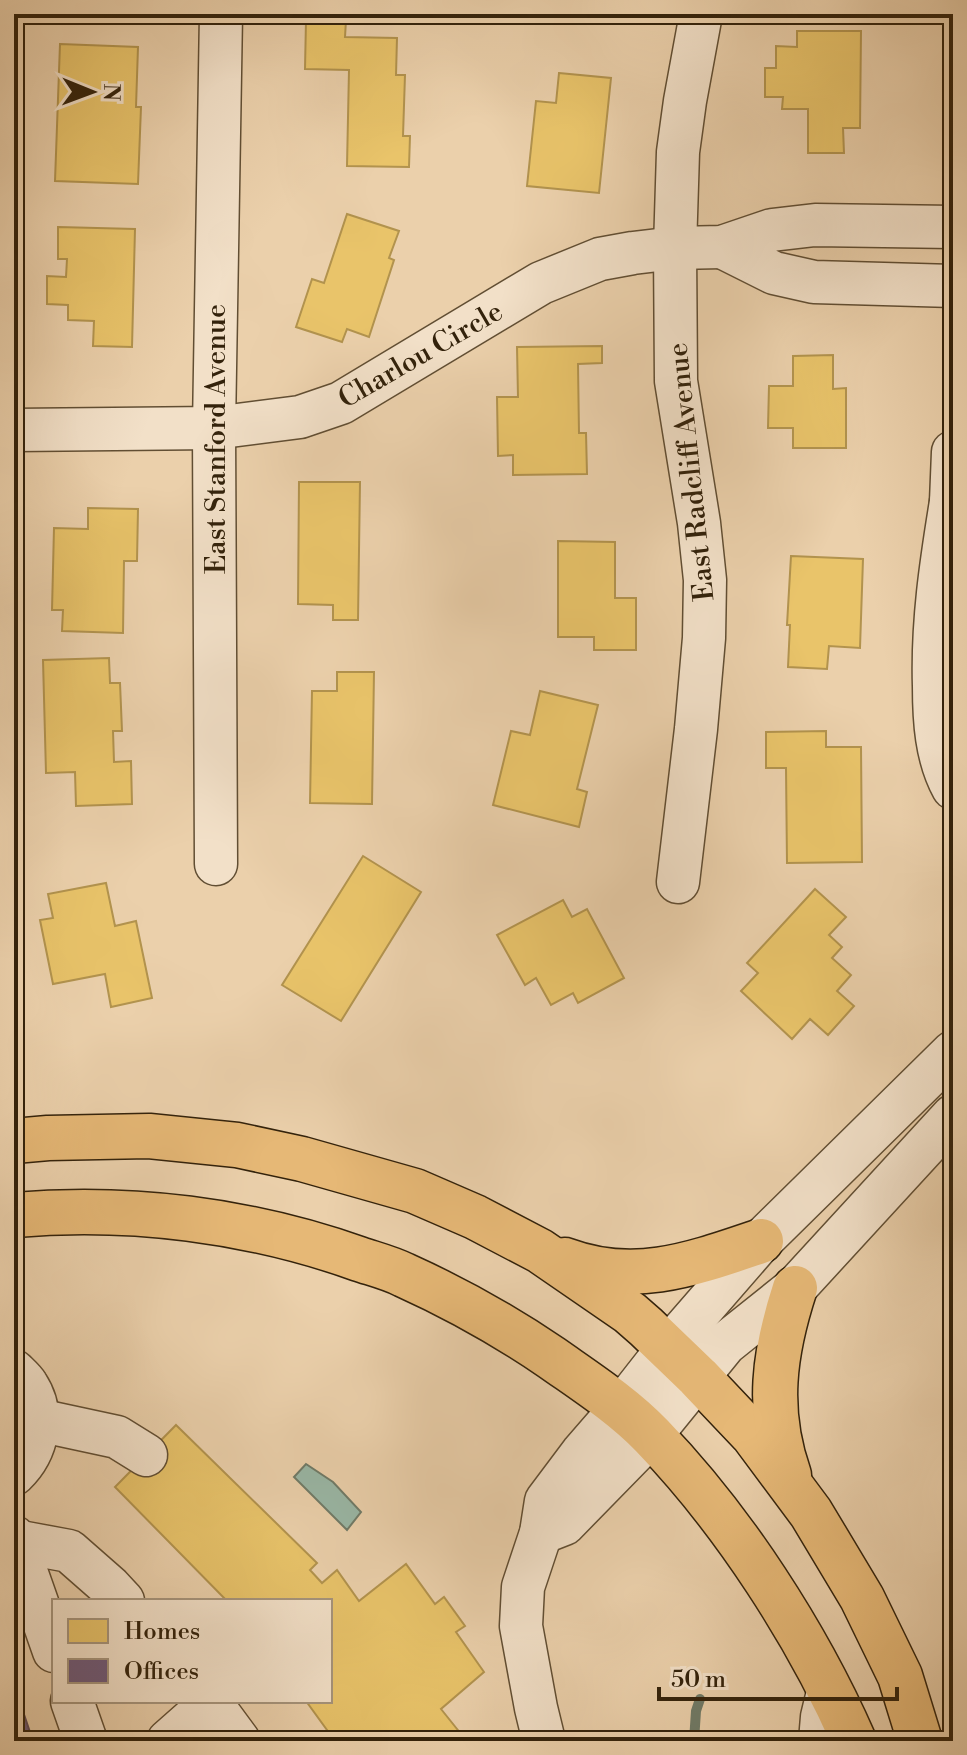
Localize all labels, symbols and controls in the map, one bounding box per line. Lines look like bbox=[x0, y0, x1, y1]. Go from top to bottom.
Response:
north arrow bbox=[52, 52, 132, 132]
text: N bbox=[97, 83, 124, 102]
street label: Charlou Circle bbox=[332, 294, 509, 416]
street label: East Stanford Avenue bbox=[199, 304, 234, 574]
street label: East Radcliff Avenue bbox=[661, 341, 722, 603]
legend bbox=[52, 1599, 332, 1703]
text: Homes bbox=[124, 1617, 200, 1647]
scale bar bbox=[659, 1651, 897, 1701]
text: Offices bbox=[124, 1657, 199, 1687]
text: 50 m bbox=[671, 1665, 726, 1695]

